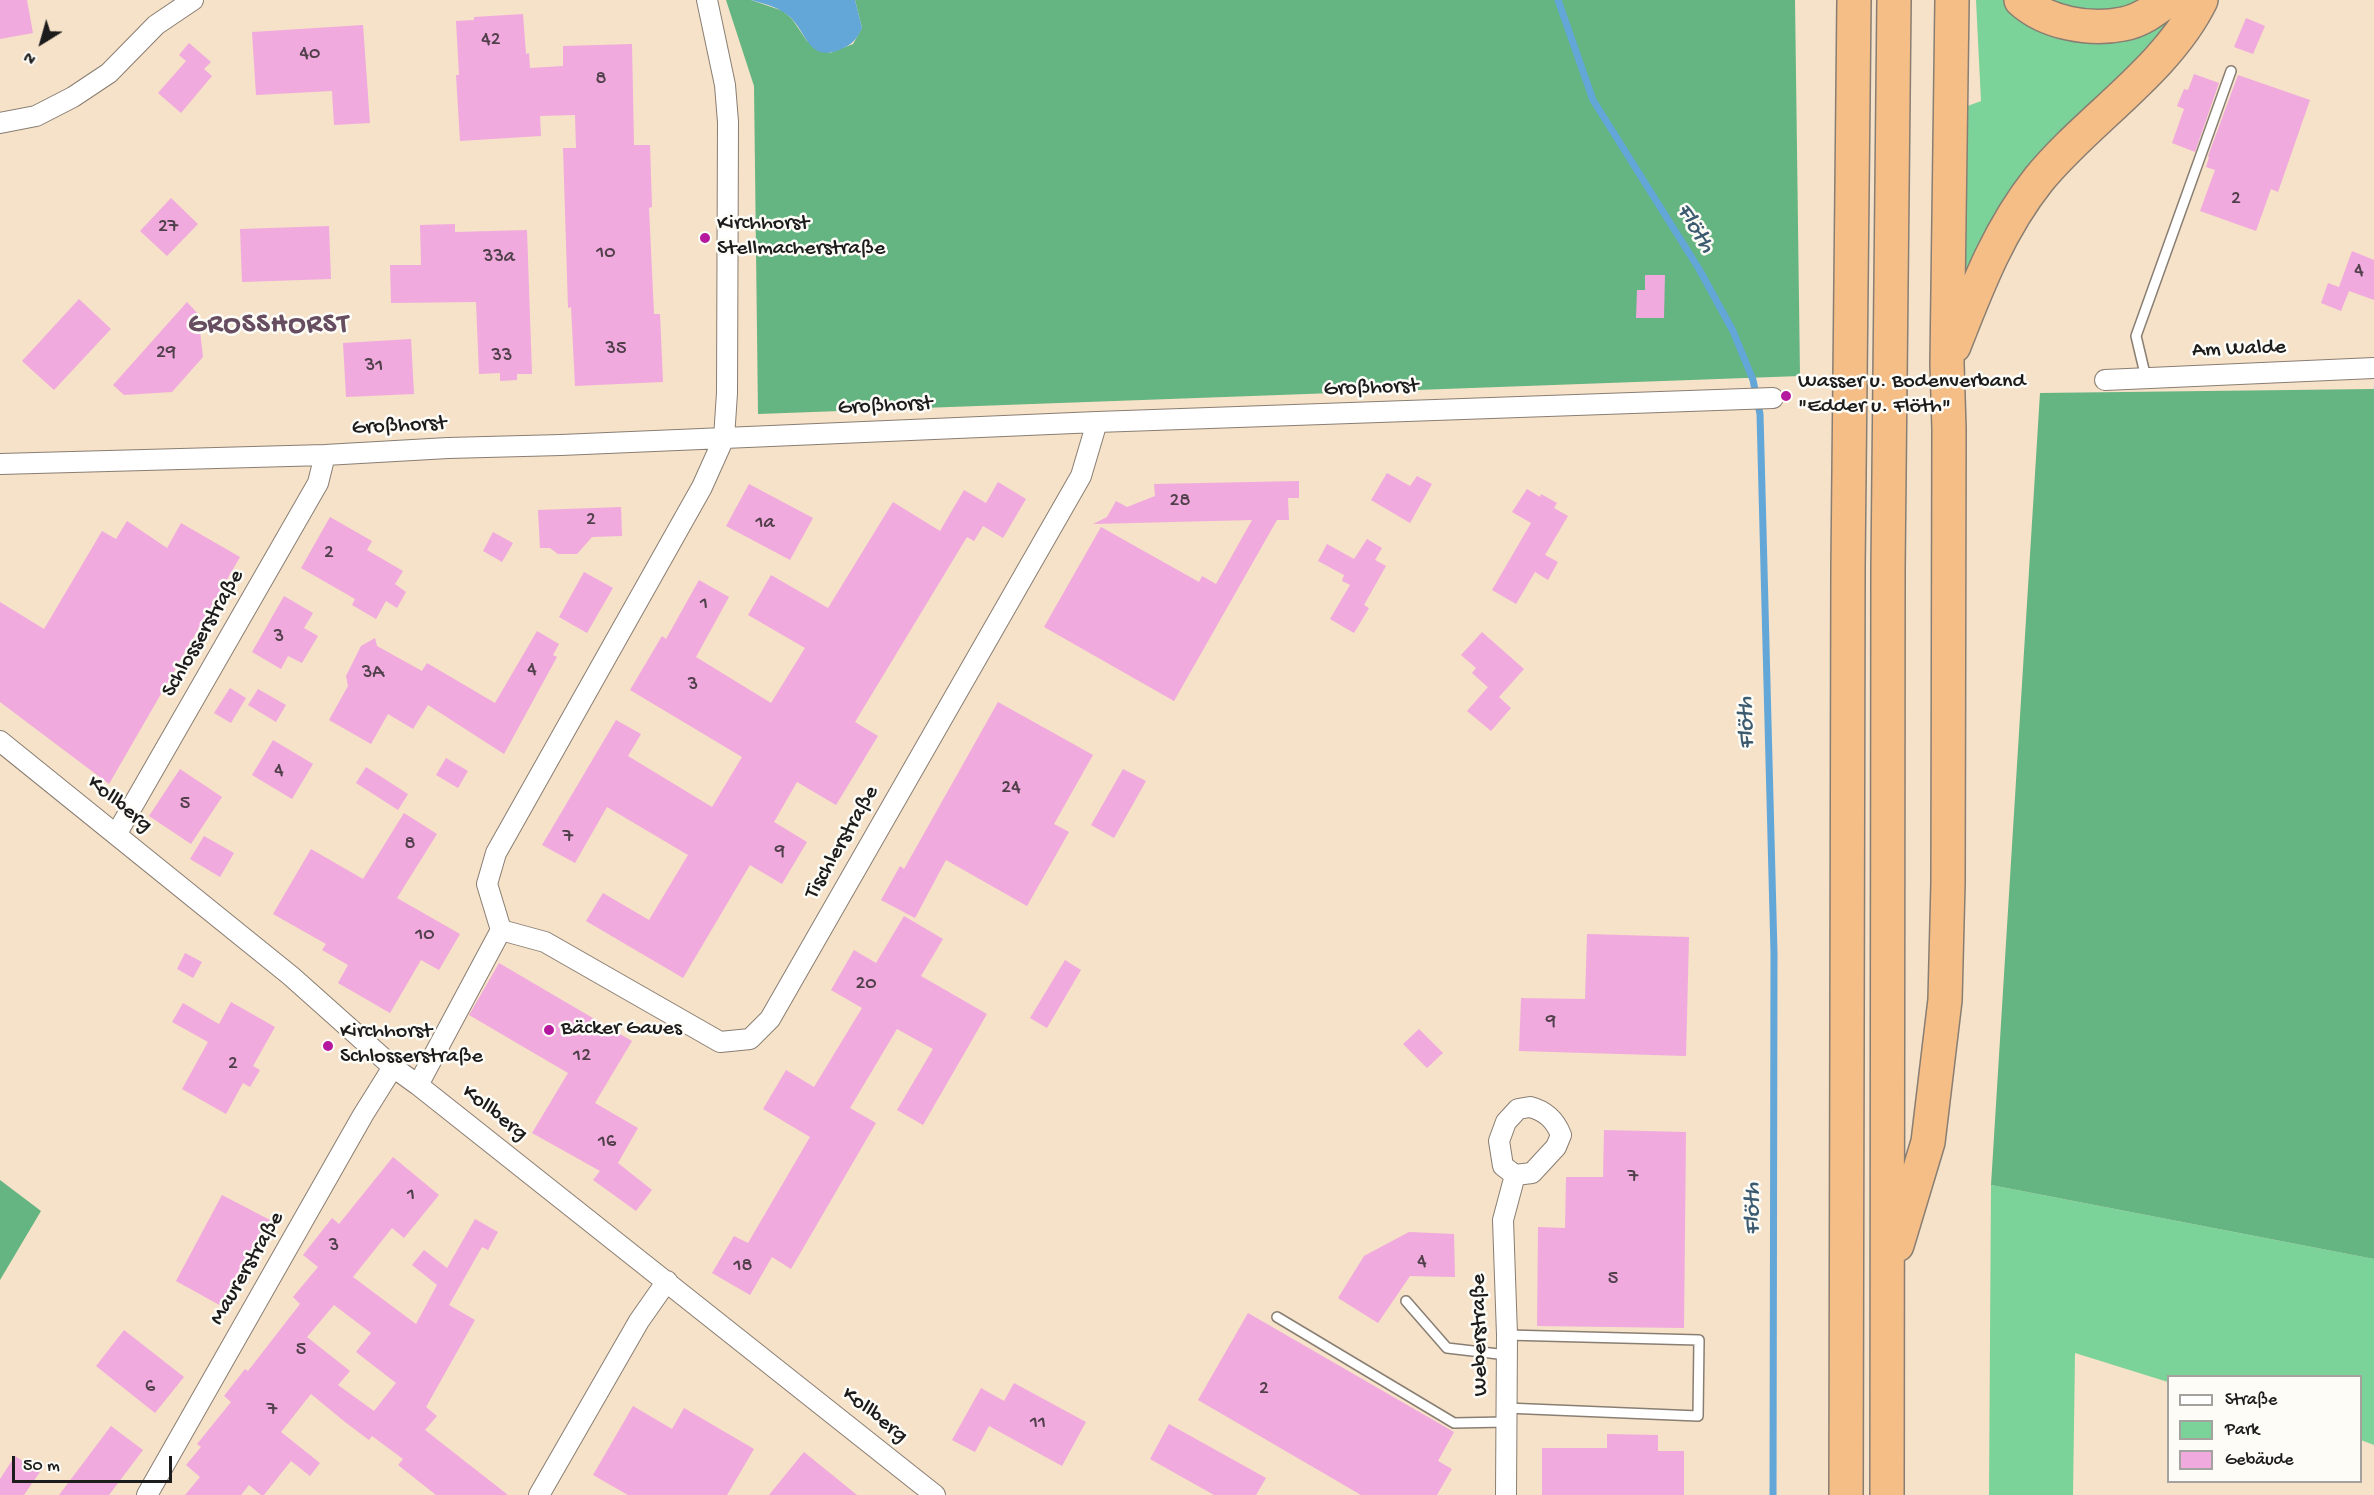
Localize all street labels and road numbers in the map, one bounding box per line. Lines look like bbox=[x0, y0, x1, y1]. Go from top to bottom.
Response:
street label: Am Walde bbox=[2192, 335, 2286, 365]
street label: Großhorst bbox=[1323, 374, 1419, 404]
street label: Großhorst bbox=[837, 391, 933, 423]
street label: Großhorst bbox=[351, 411, 447, 443]
street label: Schlosserstraße bbox=[157, 566, 251, 702]
street label: Kollberg bbox=[81, 771, 157, 839]
street label: Tischlerstraße bbox=[800, 782, 886, 904]
street label: Kollberg bbox=[456, 1080, 532, 1148]
street label: Maurerstraße bbox=[205, 1208, 291, 1330]
street label: Weberstraße bbox=[1467, 1273, 1495, 1397]
street label: Kollberg bbox=[836, 1382, 912, 1450]

